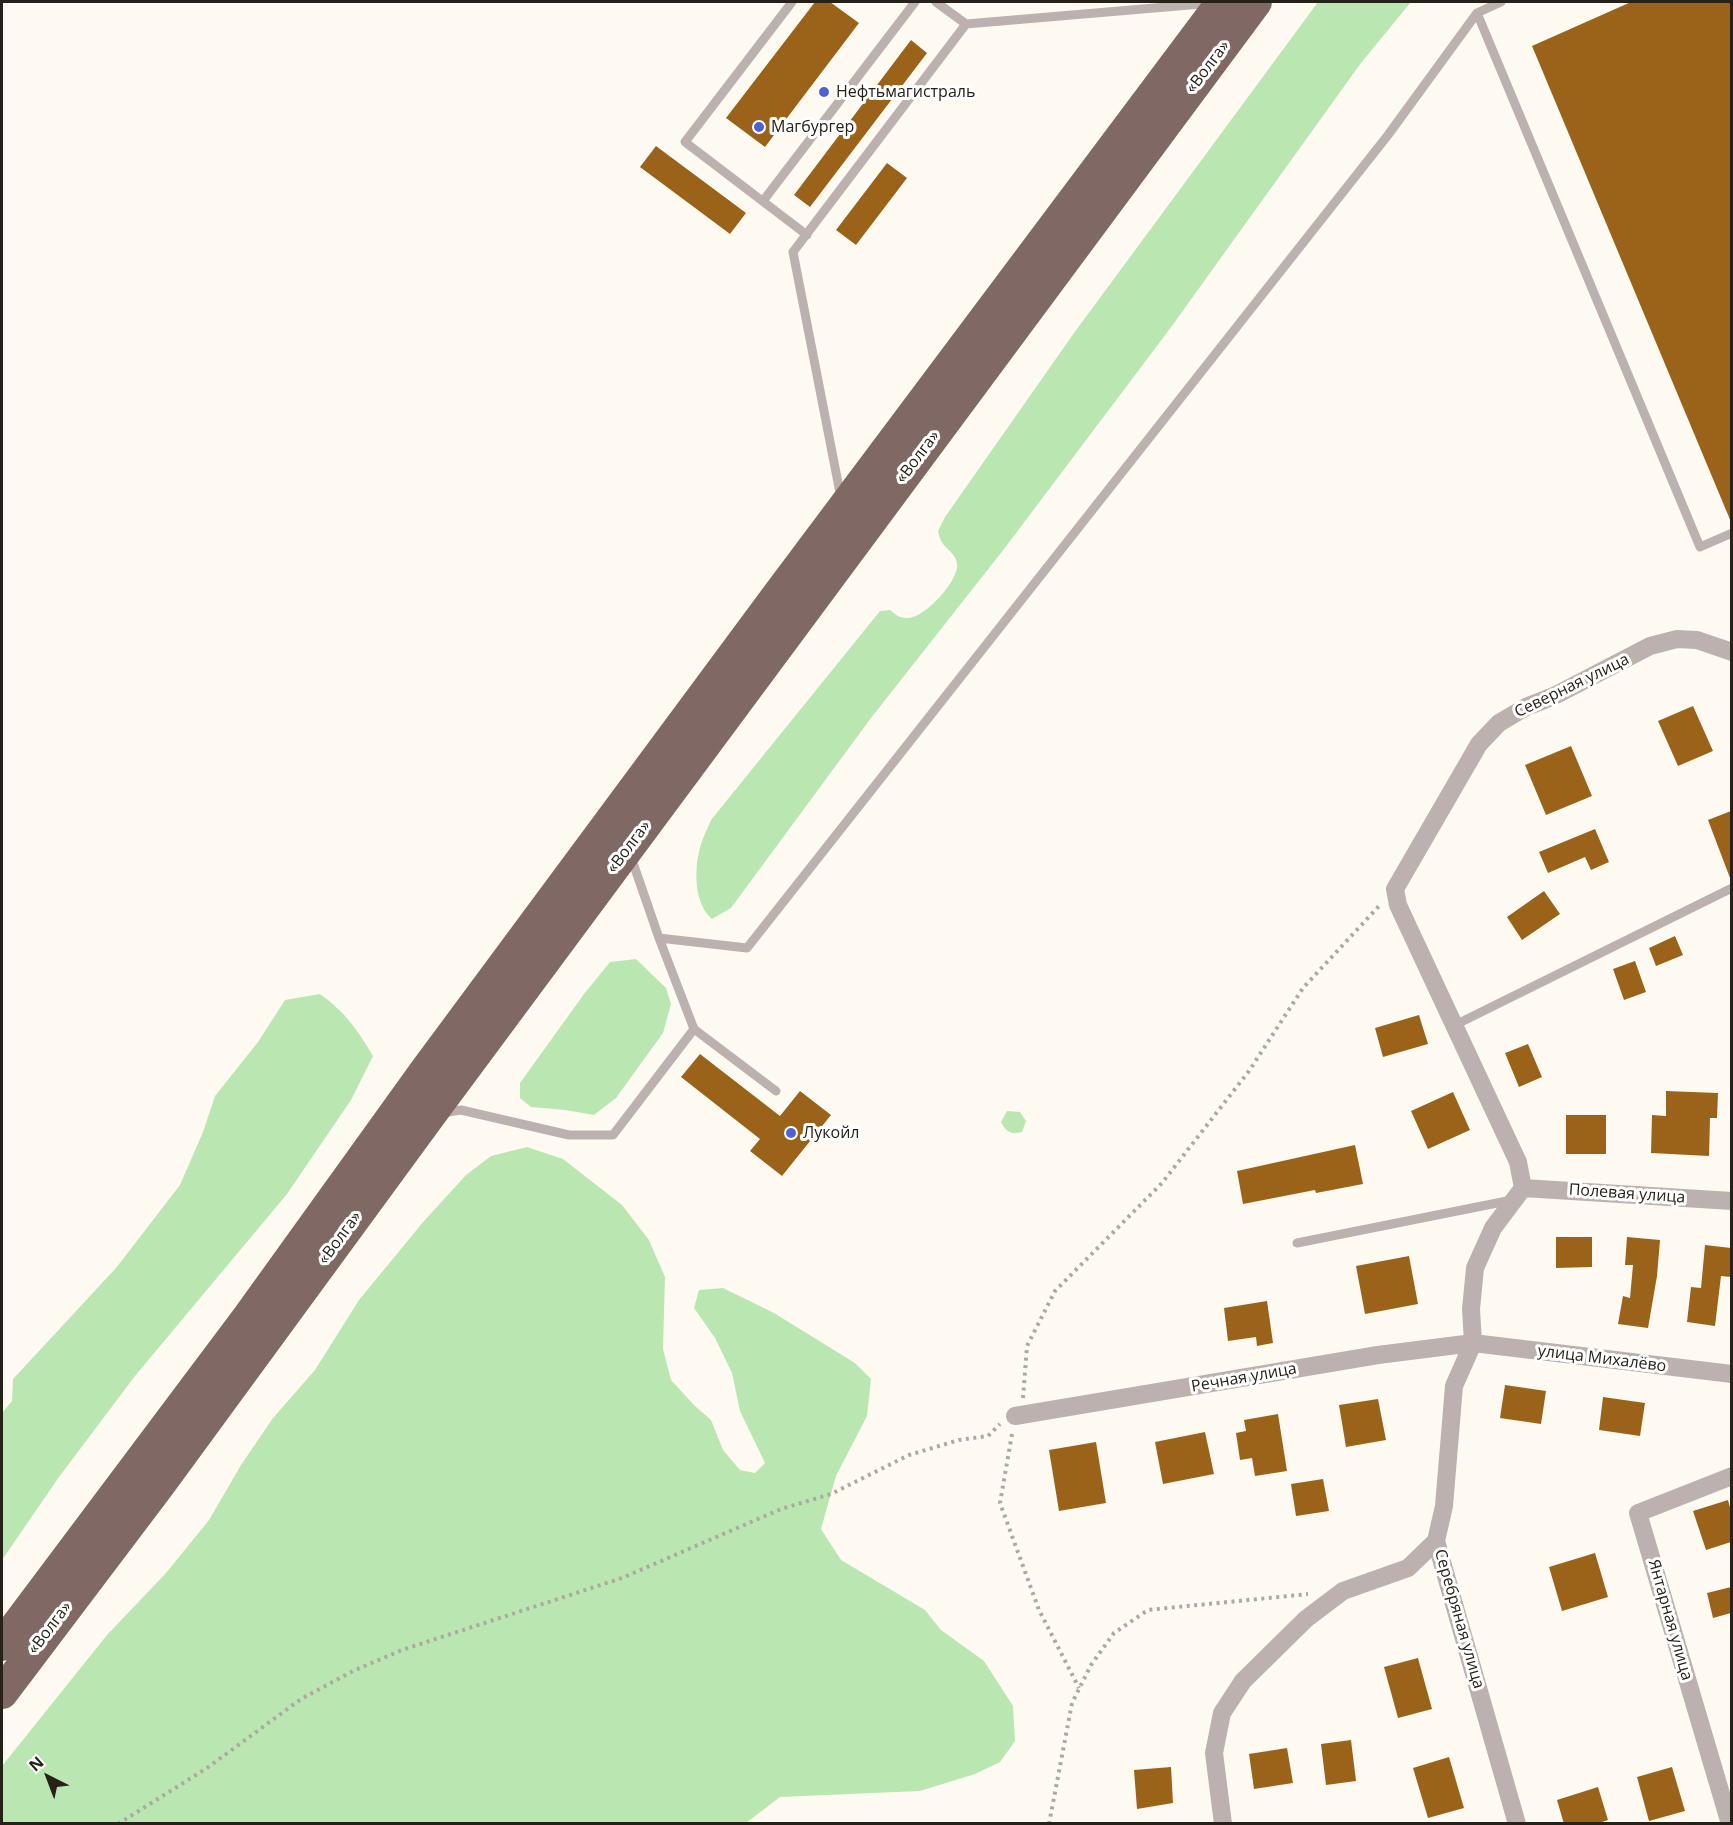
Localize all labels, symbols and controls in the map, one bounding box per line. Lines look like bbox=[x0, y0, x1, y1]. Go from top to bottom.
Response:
street label: «Волга» bbox=[1182, 37, 1234, 97]
place label: Нефтьмагистраль bbox=[836, 82, 975, 102]
marker: Нефтьмагистраль bbox=[817, 85, 831, 99]
place label: Магбургер bbox=[771, 117, 854, 137]
marker: Магбургер bbox=[752, 120, 766, 134]
street label: «Волга» bbox=[892, 427, 944, 487]
street label: Северная улица bbox=[1511, 650, 1633, 722]
street label: «Волга» bbox=[603, 817, 655, 877]
place label: Лукойл bbox=[803, 1123, 859, 1143]
marker: Лукойл bbox=[784, 1126, 798, 1140]
street label: Полевая улица bbox=[1568, 1180, 1686, 1208]
street label: «Волга» bbox=[314, 1208, 366, 1268]
street label: улица Михалёво bbox=[1537, 1342, 1667, 1376]
street label: Речная улица bbox=[1190, 1359, 1298, 1397]
street label: Серебряная улица bbox=[1430, 1547, 1488, 1691]
street label: Янтарная улица bbox=[1644, 1557, 1696, 1683]
street label: «Волга» bbox=[24, 1598, 76, 1658]
north arrow bbox=[18, 1747, 78, 1807]
text: N bbox=[24, 1751, 48, 1776]

